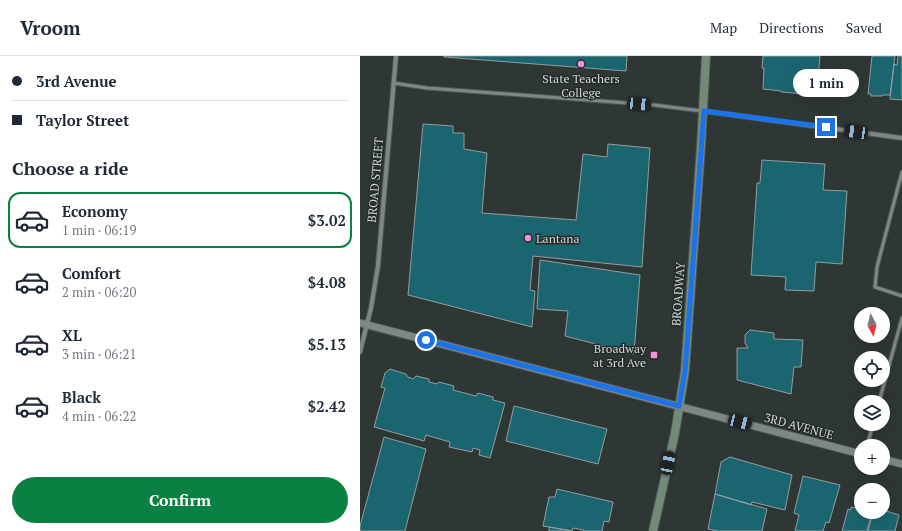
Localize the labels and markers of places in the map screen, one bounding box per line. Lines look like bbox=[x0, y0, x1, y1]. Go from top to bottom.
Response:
marker: State Teachers College bbox=[576, 59, 586, 69]
place label: State Teachers College bbox=[542, 71, 620, 100]
place label: Lantana bbox=[536, 231, 579, 246]
marker: Lantana bbox=[523, 233, 533, 243]
place label: Broadway at 3rd Ave bbox=[593, 341, 647, 370]
marker: Broadway at 3rd Ave bbox=[649, 350, 659, 360]

